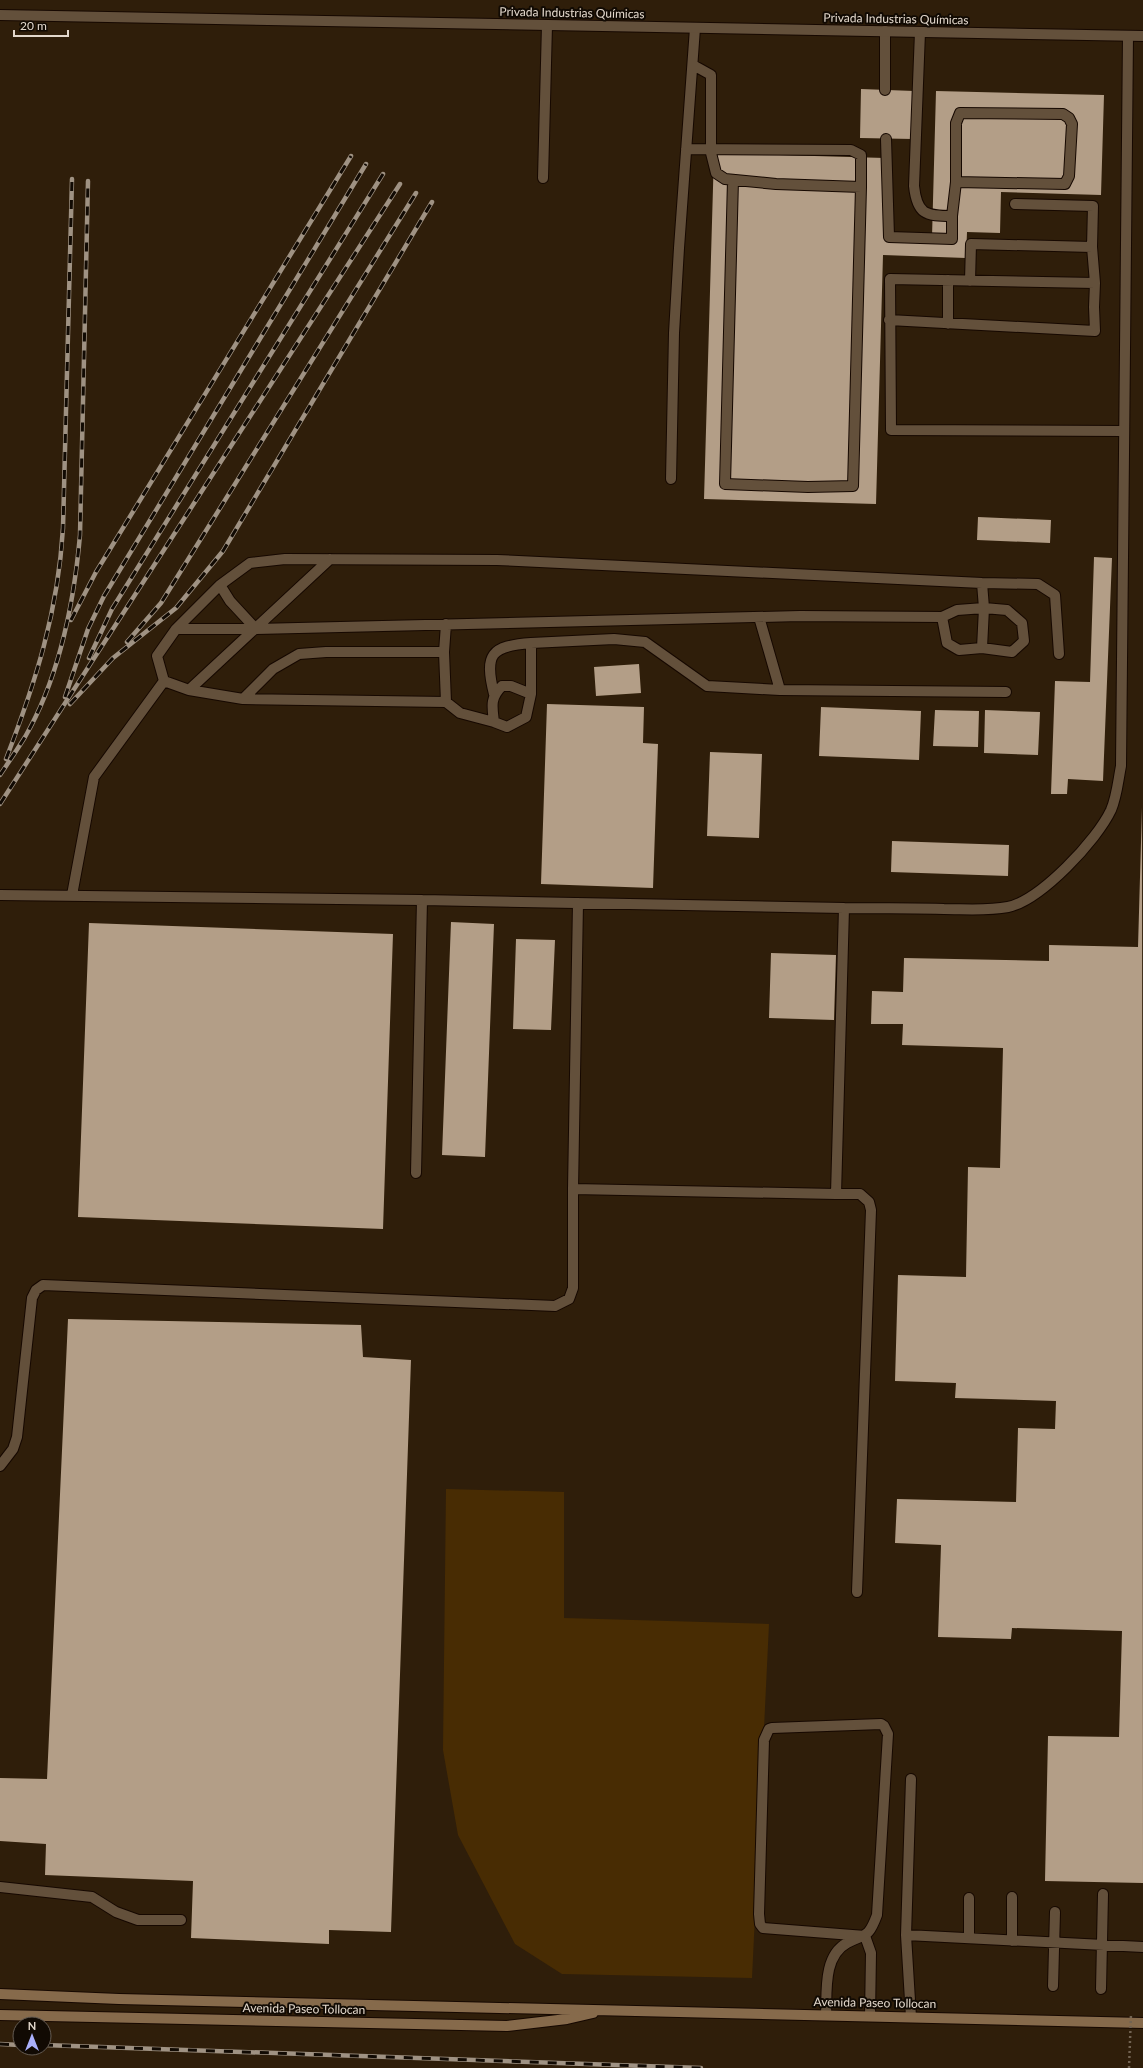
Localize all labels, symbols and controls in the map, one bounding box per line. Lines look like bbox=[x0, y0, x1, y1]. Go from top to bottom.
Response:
street label: Privada Industrias Químicas bbox=[499, 4, 645, 21]
street label: Privada Industrias Químicas bbox=[823, 10, 969, 27]
scale bar bbox=[14, 12, 68, 38]
text: 20 m bbox=[20, 18, 47, 33]
street label: Avenida Paseo Tollocan bbox=[814, 1994, 936, 2011]
street label: Avenida Paseo Tollocan bbox=[243, 2000, 365, 2017]
north arrow bbox=[12, 2016, 52, 2056]
text: N bbox=[28, 2019, 36, 2032]

